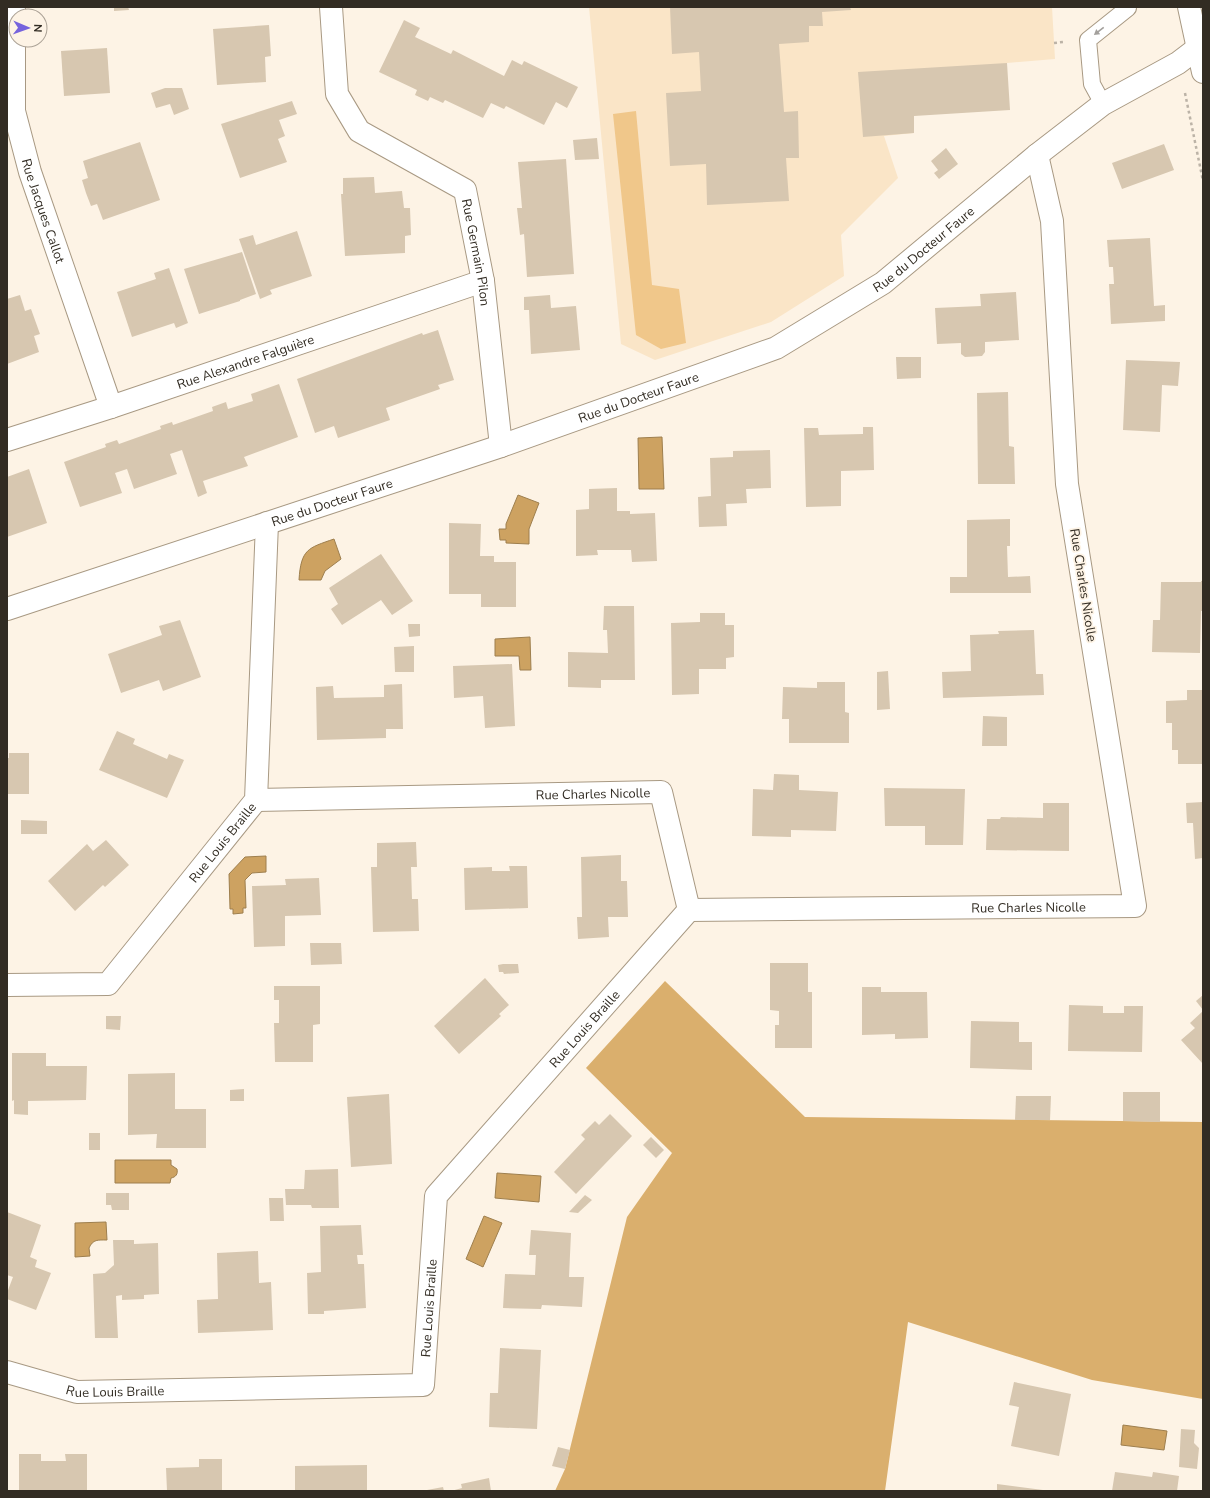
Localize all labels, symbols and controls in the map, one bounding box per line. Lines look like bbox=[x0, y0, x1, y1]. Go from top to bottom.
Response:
north arrow bbox=[8, 8, 48, 48]
text: N bbox=[30, 24, 45, 33]
one-way arrow bbox=[1093, 27, 1104, 36]
street label: Rue Jacques Callot bbox=[17, 157, 69, 266]
street label: Rue Germain Pilon bbox=[457, 197, 494, 307]
street label: Rue du Docteur Faure bbox=[870, 203, 979, 297]
street label: Rue Alexandre Falguière bbox=[175, 331, 317, 394]
street label: Rue du Docteur Faure bbox=[576, 368, 701, 428]
street label: Rue du Docteur Faure bbox=[269, 474, 395, 531]
street label: Rue Charles Nicolle bbox=[1065, 527, 1101, 643]
street label: Rue Charles Nicolle bbox=[535, 784, 651, 804]
street label: Rue Louis Braille bbox=[185, 799, 261, 887]
street label: Rue Charles Nicolle bbox=[971, 898, 1086, 917]
street label: Rue Louis Braille bbox=[546, 986, 624, 1072]
street label: Rue Louis Braille bbox=[417, 1258, 442, 1358]
street label: Rue Louis Braille bbox=[64, 1381, 165, 1402]

